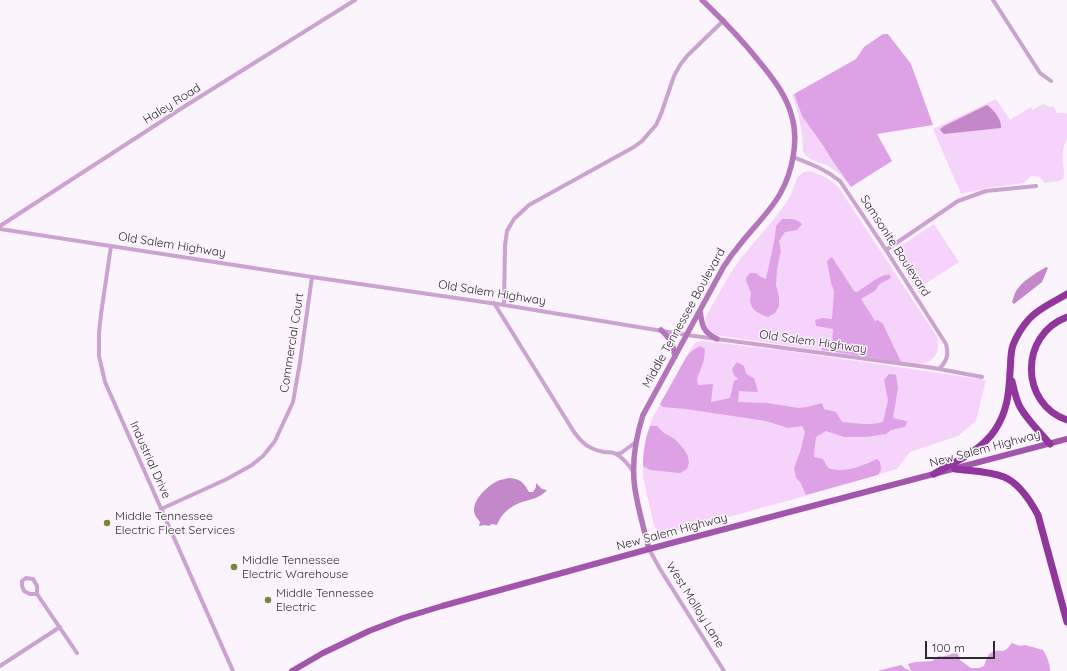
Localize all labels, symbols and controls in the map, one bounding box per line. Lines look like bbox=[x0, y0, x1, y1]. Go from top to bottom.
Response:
street label: Haley Road bbox=[141, 81, 203, 127]
street label: Samsonite Boulevard bbox=[857, 193, 933, 299]
street label: Old Salem Highway bbox=[117, 229, 227, 261]
street label: Middle Tennessee Boulevard bbox=[640, 246, 728, 390]
street label: Old Salem Highway bbox=[437, 277, 547, 309]
street label: Commercial Court bbox=[277, 292, 307, 394]
street label: Old Salem Highway bbox=[758, 327, 868, 357]
street label: Industrial Drive bbox=[126, 419, 174, 501]
street label: New Salem Highway bbox=[928, 427, 1042, 471]
place label: Middle Tennessee Electric Fleet Services bbox=[115, 509, 235, 537]
street label: New Salem Highway bbox=[615, 510, 729, 554]
marker: Middle Tennessee Electric Fleet Services bbox=[102, 518, 112, 528]
place label: Middle Tennessee Electric Warehouse bbox=[242, 553, 348, 581]
street label: West Molloy Lane bbox=[663, 559, 727, 651]
marker: Middle Tennessee Electric Warehouse bbox=[229, 562, 239, 572]
place label: Middle Tennessee Electric bbox=[276, 586, 374, 614]
marker: Middle Tennessee Electric bbox=[263, 595, 273, 605]
scale bar bbox=[927, 633, 997, 659]
text: 100 m bbox=[932, 640, 965, 655]

